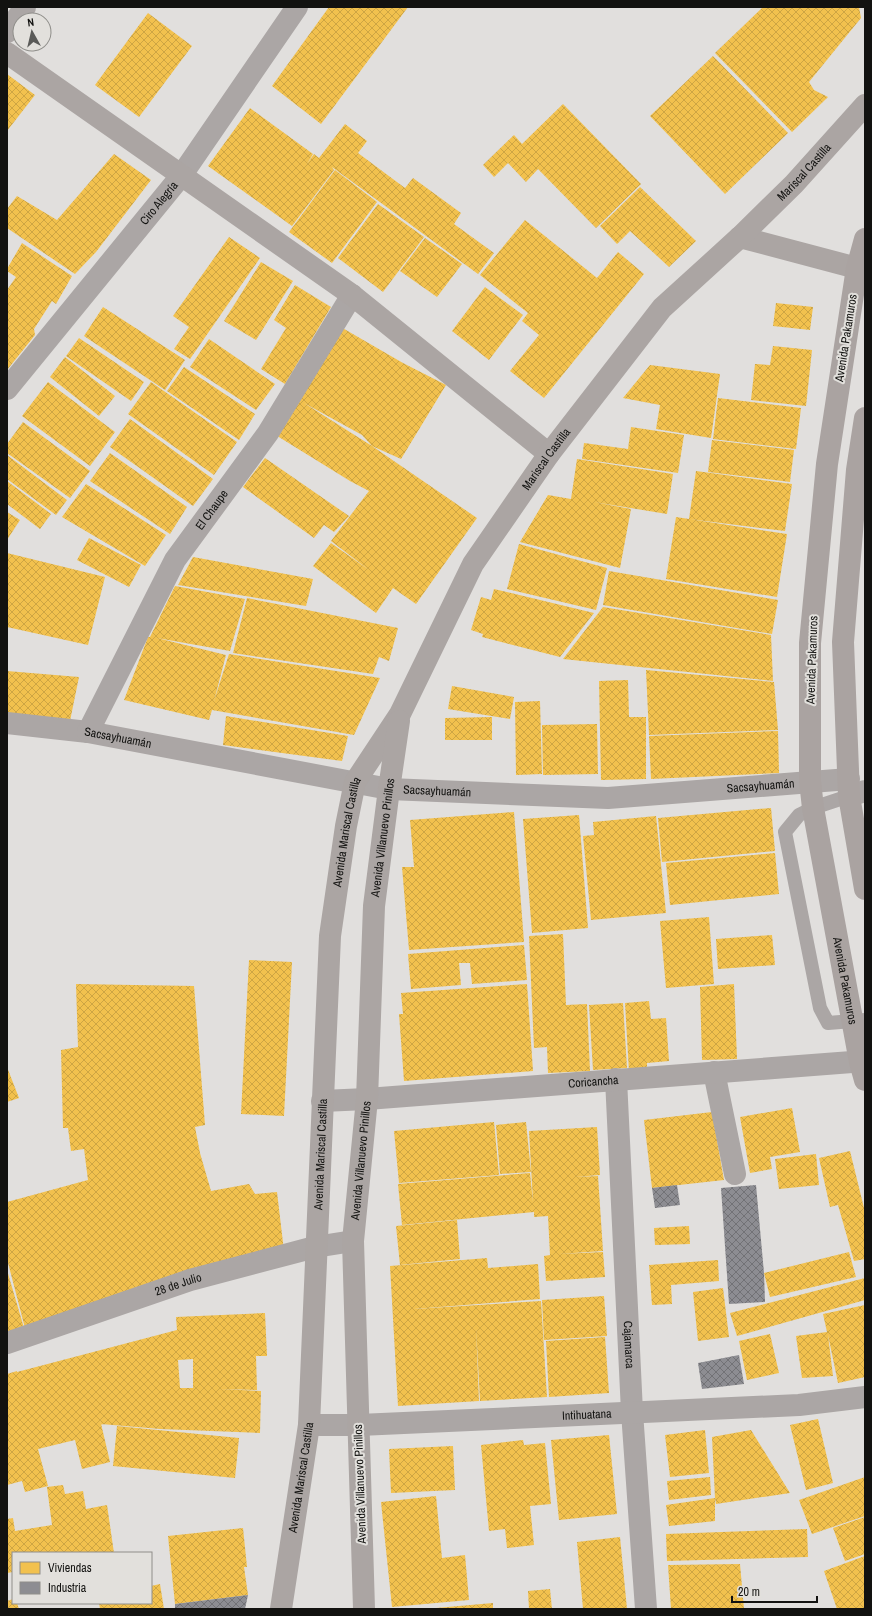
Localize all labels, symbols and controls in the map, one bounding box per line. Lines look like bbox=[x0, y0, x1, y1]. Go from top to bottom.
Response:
north arrow bbox=[12, 12, 52, 52]
text: N bbox=[26, 15, 35, 29]
street label: Mariscal Castilla bbox=[773, 140, 835, 204]
street label: Ciro Alegría bbox=[136, 178, 182, 228]
street label: Avenida Pakamuros bbox=[831, 293, 861, 384]
street label: Mariscal Castilla bbox=[518, 424, 574, 493]
street label: El Chaupe bbox=[192, 486, 232, 533]
street label: Avenida Pakamuros bbox=[802, 615, 822, 705]
street label: Sacsayhuamán bbox=[84, 724, 153, 752]
street label: Avenida Mariscal Castilla bbox=[329, 773, 365, 889]
street label: Sacsayhuamán bbox=[726, 775, 795, 797]
street label: Avenida Villanuevo Pinillos bbox=[367, 777, 399, 899]
street label: Sacsayhuamán bbox=[403, 782, 471, 800]
street label: Avenida Pakamuros bbox=[829, 935, 861, 1026]
street label: Coricancha bbox=[568, 1072, 620, 1092]
street label: Avenida Mariscal Castilla bbox=[310, 1098, 331, 1211]
street label: Avenida Villanuevo Pinillos bbox=[347, 1100, 375, 1222]
street label: 28 de Julio bbox=[153, 1269, 203, 1300]
street label: Cajamarca bbox=[620, 1321, 638, 1369]
street label: Intihuatana bbox=[562, 1406, 612, 1424]
street label: Avenida Mariscal Castilla bbox=[285, 1421, 317, 1535]
street label: Avenida Villanuevo Pinillos bbox=[350, 1424, 370, 1545]
legend bbox=[12, 1552, 152, 1604]
text: Viviendas bbox=[48, 1560, 92, 1576]
scale bar bbox=[732, 1578, 817, 1604]
text: Industria bbox=[48, 1580, 87, 1596]
text: 20 m bbox=[738, 1584, 760, 1600]

